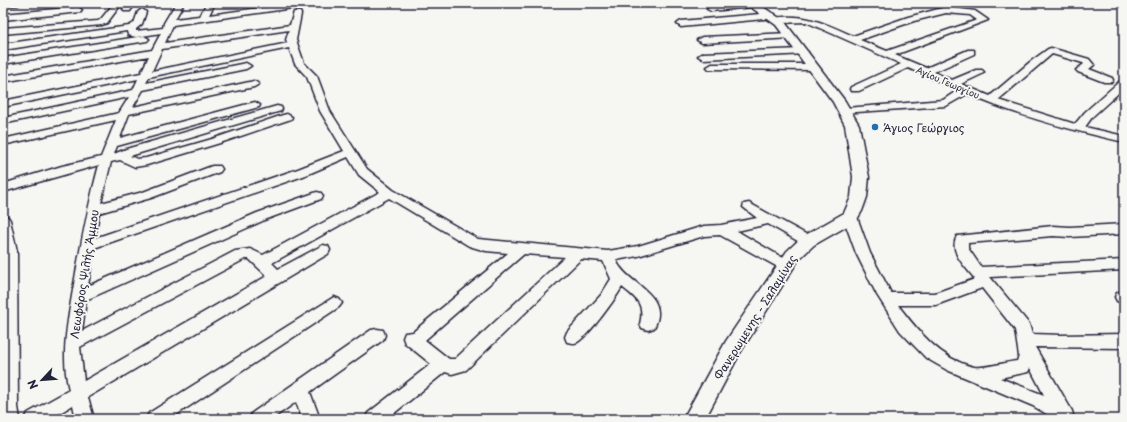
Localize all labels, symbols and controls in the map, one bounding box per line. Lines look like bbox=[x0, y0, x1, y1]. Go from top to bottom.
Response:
street label: Αγίου Γεωργίου bbox=[914, 62, 982, 102]
place label: Άγιος Γεώργιος bbox=[883, 119, 965, 136]
marker: Άγιος Γεώργιος bbox=[870, 122, 880, 132]
street label: Λεωφόρος Ψιλής Άμμου bbox=[65, 208, 103, 340]
street label: Φανερωμενης - Σαλαμίνας bbox=[710, 251, 801, 383]
north arrow bbox=[22, 360, 62, 400]
text: N bbox=[23, 377, 42, 392]

